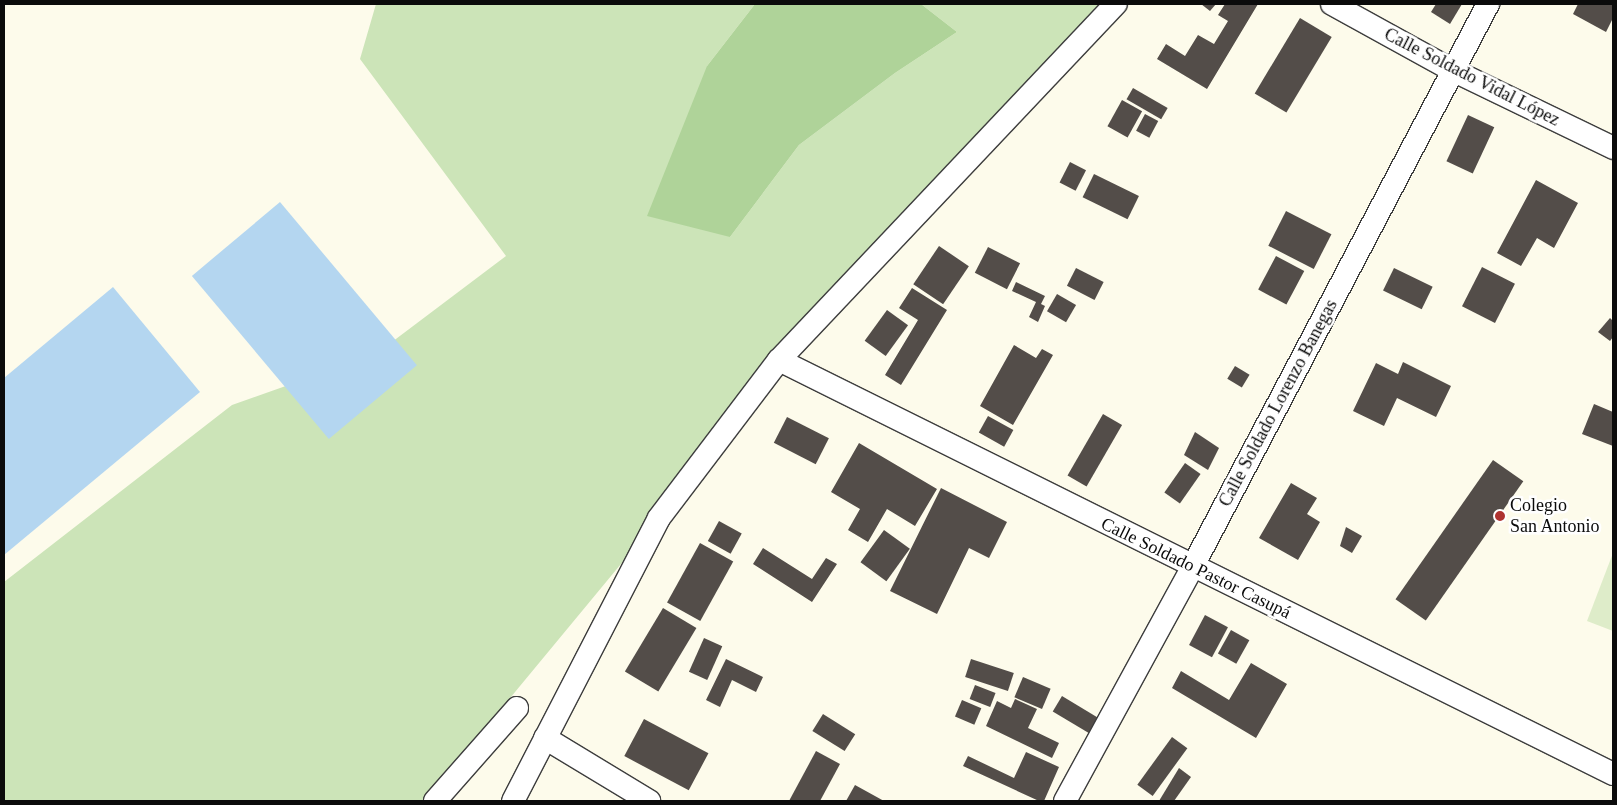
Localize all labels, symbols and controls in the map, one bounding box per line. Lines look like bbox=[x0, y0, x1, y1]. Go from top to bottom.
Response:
street label: Calle Soldado Vidal López bbox=[1381, 23, 1563, 131]
street label: Calle Soldado Lorenzo Banegas bbox=[1214, 296, 1342, 510]
place label: Colegio San Antonio bbox=[1510, 495, 1601, 538]
marker: Colegio San Antonio bbox=[1494, 510, 1506, 522]
street label: Calle Soldado Pastor Casupá bbox=[1098, 513, 1294, 623]

